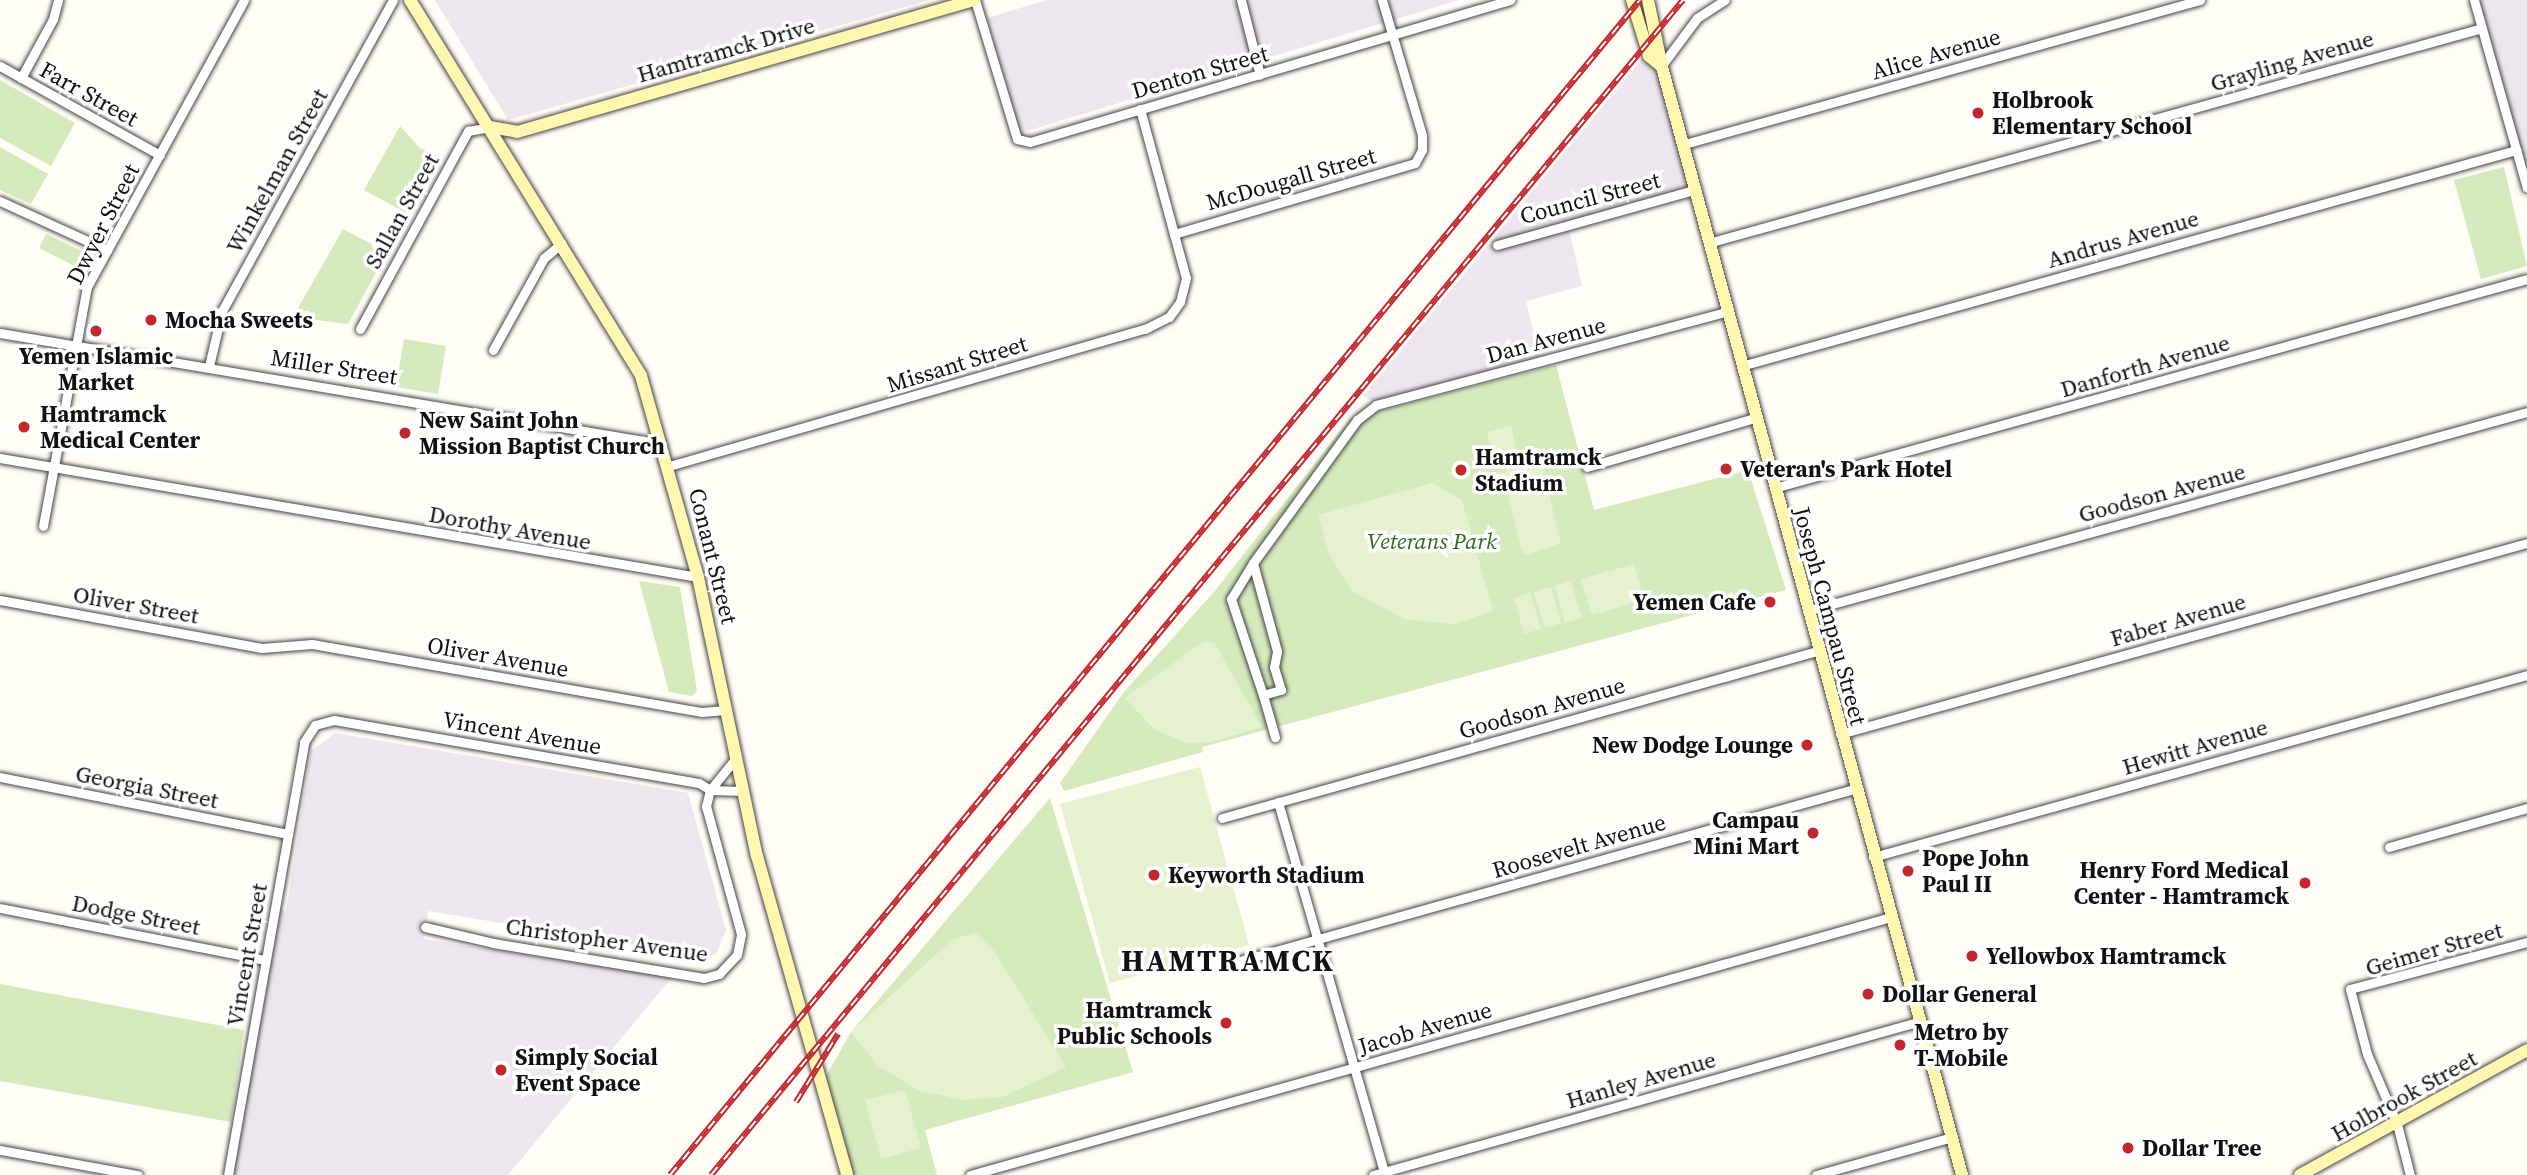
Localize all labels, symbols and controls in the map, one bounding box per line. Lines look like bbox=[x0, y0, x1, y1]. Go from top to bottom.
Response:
street label: Hamtramck Drive bbox=[634, 11, 818, 89]
street label: Alice Avenue bbox=[1868, 22, 2004, 86]
street label: Grayling Avenue bbox=[2207, 25, 2377, 97]
street label: Denton Street bbox=[1129, 39, 1271, 105]
street label: Farr Street bbox=[35, 56, 143, 132]
street label: Winkelman Street bbox=[220, 84, 334, 258]
place label: Holbrook Elementary School bbox=[1992, 86, 2192, 140]
marker: Holbrook Elementary School bbox=[1970, 105, 1986, 121]
street label: McDougall Street bbox=[1203, 142, 1379, 216]
street label: Sallan Street bbox=[359, 149, 445, 273]
street label: Dwyer Street bbox=[61, 159, 145, 289]
street label: Council Street bbox=[1517, 166, 1663, 230]
street label: Andrus Avenue bbox=[2044, 204, 2202, 274]
place label: Mocha Sweets bbox=[165, 306, 313, 334]
street label: Dan Avenue bbox=[1483, 311, 1609, 369]
marker: Mocha Sweets bbox=[143, 312, 159, 328]
marker: Yemen Islamic Market bbox=[88, 323, 104, 339]
street label: Danforth Avenue bbox=[2057, 329, 2233, 403]
street label: Missant Street bbox=[884, 330, 1030, 398]
place label: Yemen Islamic Market bbox=[19, 342, 173, 396]
street label: Miller Street bbox=[269, 343, 399, 391]
place label: Hamtramck Medical Center bbox=[40, 400, 200, 454]
place label: New Saint John Mission Baptist Church bbox=[419, 406, 665, 460]
marker: Hamtramck Medical Center bbox=[14, 417, 34, 437]
marker: New Saint John Mission Baptist Church bbox=[397, 425, 413, 441]
place label: Hamtramck Stadium bbox=[1475, 443, 1601, 497]
place label: Veteran's Park Hotel bbox=[1740, 455, 1952, 483]
street label: Goodson Avenue bbox=[2076, 457, 2248, 529]
marker: Veteran's Park Hotel bbox=[1718, 461, 1734, 477]
marker: Hamtramck Stadium bbox=[1453, 462, 1469, 478]
street label: Conant Street bbox=[683, 485, 743, 627]
street label: Dorothy Avenue bbox=[427, 500, 593, 556]
street label: Joseph Campau Street bbox=[1788, 504, 1872, 728]
park label: Veterans Park bbox=[1367, 527, 1497, 555]
street label: Oliver Street bbox=[71, 580, 201, 630]
street label: Faber Avenue bbox=[2107, 587, 2249, 653]
place label: Yemen Cafe bbox=[1633, 588, 1756, 616]
marker: Yemen Cafe bbox=[1762, 594, 1778, 610]
street label: Oliver Avenue bbox=[425, 631, 571, 683]
street label: Goodson Avenue bbox=[1456, 671, 1628, 745]
street label: Vincent Avenue bbox=[440, 705, 604, 761]
street label: Hewitt Avenue bbox=[2119, 713, 2271, 781]
place label: New Dodge Lounge bbox=[1592, 731, 1793, 759]
marker: New Dodge Lounge bbox=[1799, 737, 1815, 753]
street label: Georgia Street bbox=[73, 760, 221, 814]
place label: Campau Mini Mart bbox=[1693, 806, 1799, 860]
street label: Roosevelt Avenue bbox=[1489, 808, 1669, 884]
marker: Campau Mini Mart bbox=[1805, 825, 1821, 841]
place label: Pope John Paul II bbox=[1922, 844, 2029, 898]
place label: Henry Ford Medical Center - Hamtramck bbox=[2074, 856, 2289, 910]
place label: Keyworth Stadium bbox=[1168, 861, 1365, 889]
marker: Pope John Paul II bbox=[1900, 863, 1916, 879]
marker: Keyworth Stadium bbox=[1146, 867, 1162, 883]
marker: Henry Ford Medical Center - Hamtramck bbox=[2295, 873, 2315, 893]
street label: Vincent Street bbox=[221, 881, 273, 1029]
street label: Dodge Street bbox=[70, 889, 202, 941]
street label: Christopher Avenue bbox=[504, 912, 710, 968]
street label: Geimer Street bbox=[2362, 916, 2506, 982]
place label: Yellowbox Hamtramck bbox=[1986, 942, 2226, 970]
district label: HAMTRAMCK bbox=[1122, 943, 1334, 979]
marker: Yellowbox Hamtramck bbox=[1964, 948, 1980, 964]
place label: Dollar General bbox=[1882, 980, 2037, 1008]
marker: Dollar General bbox=[1860, 986, 1876, 1002]
place label: Hamtramck Public Schools bbox=[1057, 996, 1212, 1050]
street label: Jacob Avenue bbox=[1355, 996, 1495, 1060]
marker: Hamtramck Public Schools bbox=[1218, 1015, 1234, 1031]
place label: Metro by T-Mobile bbox=[1914, 1018, 2009, 1072]
marker: Metro by T-Mobile bbox=[1892, 1037, 1908, 1053]
place label: Simply Social Event Space bbox=[515, 1043, 658, 1097]
street label: Hanley Avenue bbox=[1563, 1045, 1719, 1115]
street label: Holbrook Street bbox=[2326, 1045, 2482, 1147]
marker: Simply Social Event Space bbox=[493, 1062, 509, 1078]
place label: Dollar Tree bbox=[2142, 1134, 2262, 1162]
marker: Dollar Tree bbox=[2120, 1140, 2136, 1156]

